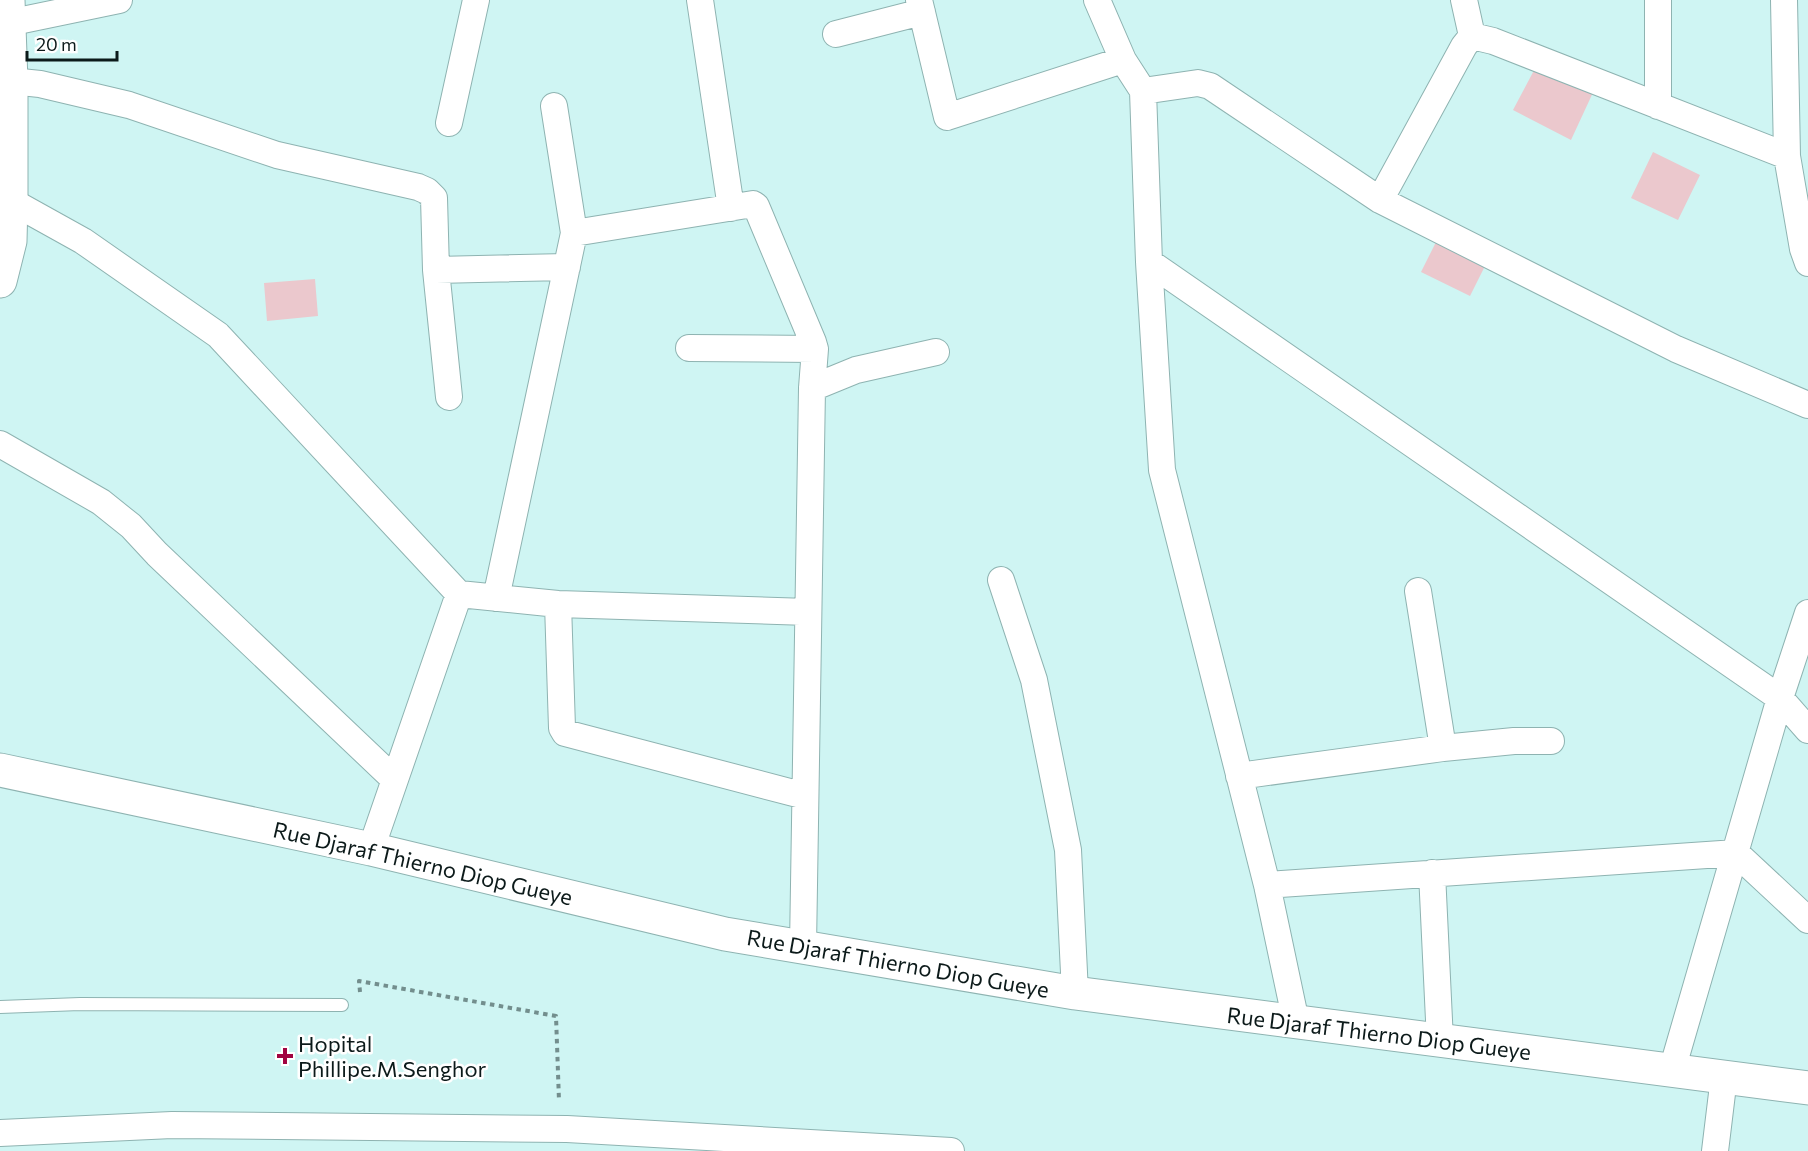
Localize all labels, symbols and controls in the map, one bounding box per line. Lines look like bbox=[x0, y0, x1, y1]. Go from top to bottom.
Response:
scale bar bbox=[27, 24, 117, 62]
text: 20 m bbox=[36, 33, 77, 55]
street label: Rue Djaraf Thierno Diop Gueye bbox=[271, 815, 575, 911]
street label: Rue Djaraf Thierno Diop Gueye bbox=[745, 923, 1051, 1003]
street label: Rue Djaraf Thierno Diop Gueye bbox=[1225, 1001, 1533, 1065]
place label: Hopital Phillipe.M.Senghor bbox=[298, 1030, 487, 1082]
marker: Hopital Phillipe.M.Senghor bbox=[276, 1047, 294, 1065]

